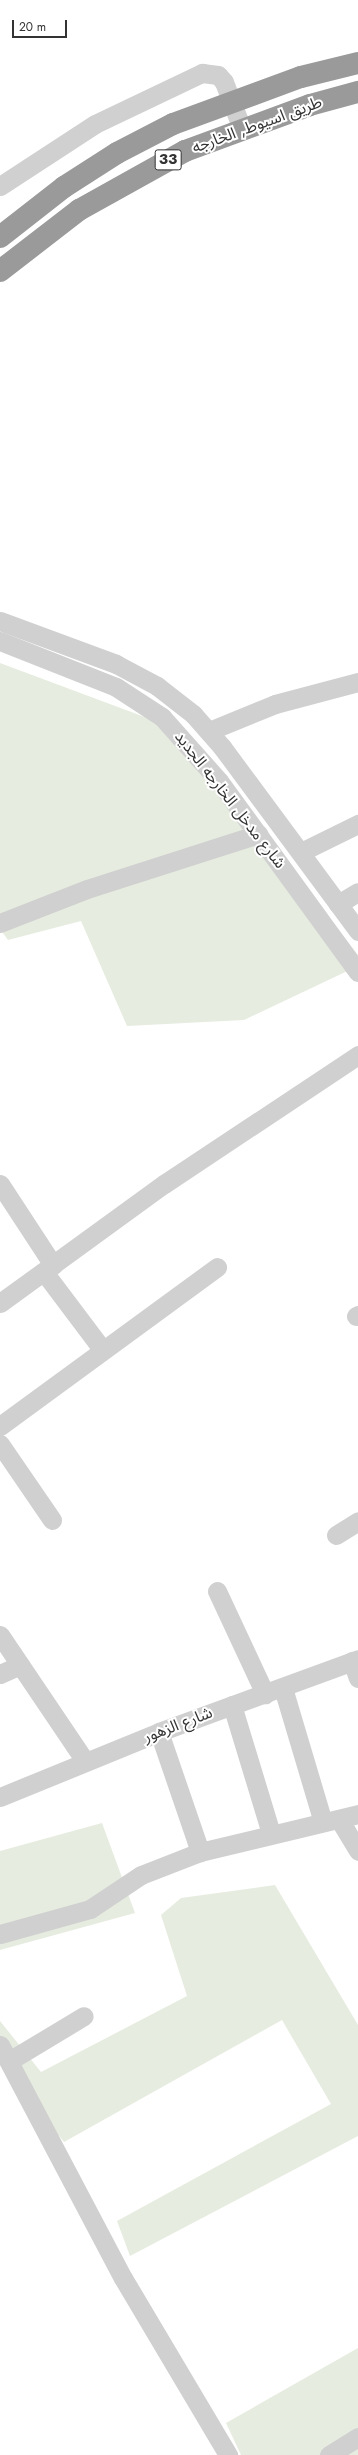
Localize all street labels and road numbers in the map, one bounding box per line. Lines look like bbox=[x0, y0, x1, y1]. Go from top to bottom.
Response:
street label: طريق اسيوط, الخارجه bbox=[190, 93, 324, 157]
road number: 33 bbox=[154, 147, 182, 173]
street label: شارع مدخل الخارجه الجديد bbox=[170, 728, 290, 872]
street label: شارع الزهور bbox=[141, 1703, 215, 1747]

